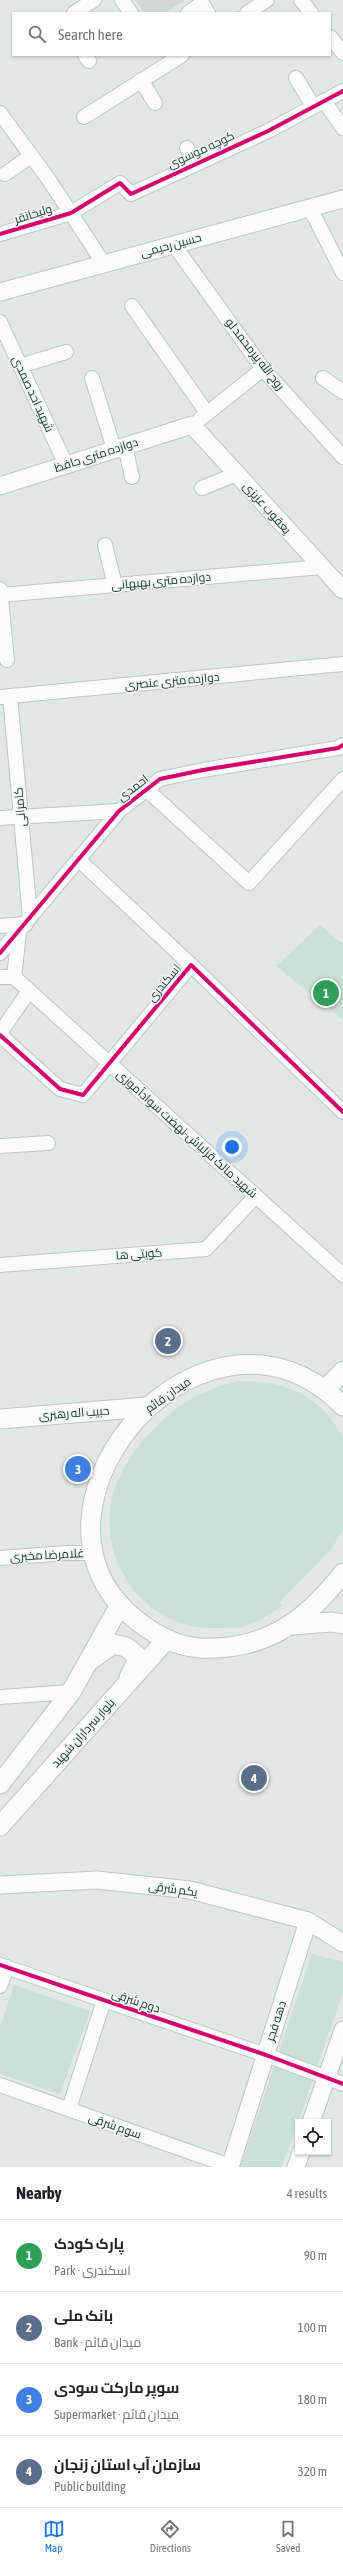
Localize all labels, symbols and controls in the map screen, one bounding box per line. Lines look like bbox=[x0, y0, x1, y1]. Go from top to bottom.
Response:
search box bbox=[12, 12, 331, 56]
icon: search bbox=[26, 23, 48, 45]
text: Search here bbox=[58, 26, 123, 43]
street label: کوچه موسوی bbox=[165, 128, 237, 173]
street label: ولیخانقر bbox=[12, 202, 54, 227]
street label: حسین رحیمی bbox=[139, 230, 203, 260]
street label: روح الله پیرمحمد لو bbox=[221, 315, 288, 394]
street label: شهید احد صمدی bbox=[9, 354, 57, 434]
street label: دوازده متری حافظ bbox=[52, 435, 140, 475]
street label: یعقوب عزیزی bbox=[240, 479, 294, 537]
street label: دوازده متری بهبهانی bbox=[110, 570, 212, 592]
street label: دوازده متری عنصری bbox=[124, 670, 220, 692]
street label: احمدی bbox=[115, 772, 151, 804]
street label: کامرانی bbox=[11, 787, 29, 827]
street label: اسکندری bbox=[144, 961, 184, 1005]
pin: 1 bbox=[313, 978, 339, 1008]
street label: شهید مالک قزلباش-نهضت سوادآموزی bbox=[114, 1067, 260, 1201]
your location bbox=[222, 1137, 242, 1157]
street label: کویتی ها bbox=[115, 1245, 163, 1263]
pin: 2 bbox=[155, 1326, 181, 1356]
street label: میدان قائم bbox=[143, 1374, 194, 1417]
street label: حبیب اله رهبری bbox=[38, 1404, 110, 1422]
pin: 3 bbox=[65, 1454, 91, 1484]
street label: غلامرضا مخبری bbox=[10, 1546, 84, 1564]
street label: بلوار سرداران شهید bbox=[48, 1696, 118, 1770]
pin: 4 bbox=[241, 1763, 267, 1793]
street label: یکم شرقی bbox=[147, 1879, 199, 1900]
street label: دوم شرقی bbox=[110, 1986, 162, 2017]
street label: دهه فجر bbox=[263, 1999, 289, 2044]
street label: سوم شرقی bbox=[86, 2110, 143, 2143]
map controls bbox=[295, 2119, 331, 2155]
button: locate bbox=[295, 2119, 331, 2155]
text: Nearby bbox=[16, 2183, 62, 2203]
text: 4 results bbox=[287, 2186, 327, 2201]
text: پارک کودک bbox=[54, 2235, 124, 2252]
text: 1 bbox=[26, 2248, 32, 2263]
text: 90 m bbox=[304, 2248, 327, 2263]
text: Park · اسکندری bbox=[54, 2263, 131, 2278]
text: بانک ملی bbox=[54, 2307, 113, 2324]
text: 2 bbox=[26, 2320, 32, 2335]
text: 100 m bbox=[298, 2320, 327, 2335]
text: Bank · میدان قائم bbox=[54, 2335, 141, 2350]
text: سوپر مارکت سودی bbox=[54, 2379, 180, 2396]
text: 3 bbox=[26, 2392, 32, 2407]
text: 180 m bbox=[298, 2392, 327, 2407]
text: Supermarket · میدان قائم bbox=[54, 2407, 179, 2422]
text: سازمان آب استان زنجان bbox=[54, 2456, 201, 2473]
text: 4 bbox=[26, 2464, 32, 2479]
text: 320 m bbox=[298, 2464, 327, 2479]
text: Public building bbox=[54, 2479, 126, 2494]
tab: Map bbox=[43, 2518, 65, 2554]
tab: Directions bbox=[150, 2518, 191, 2554]
tab: Saved bbox=[276, 2518, 300, 2554]

